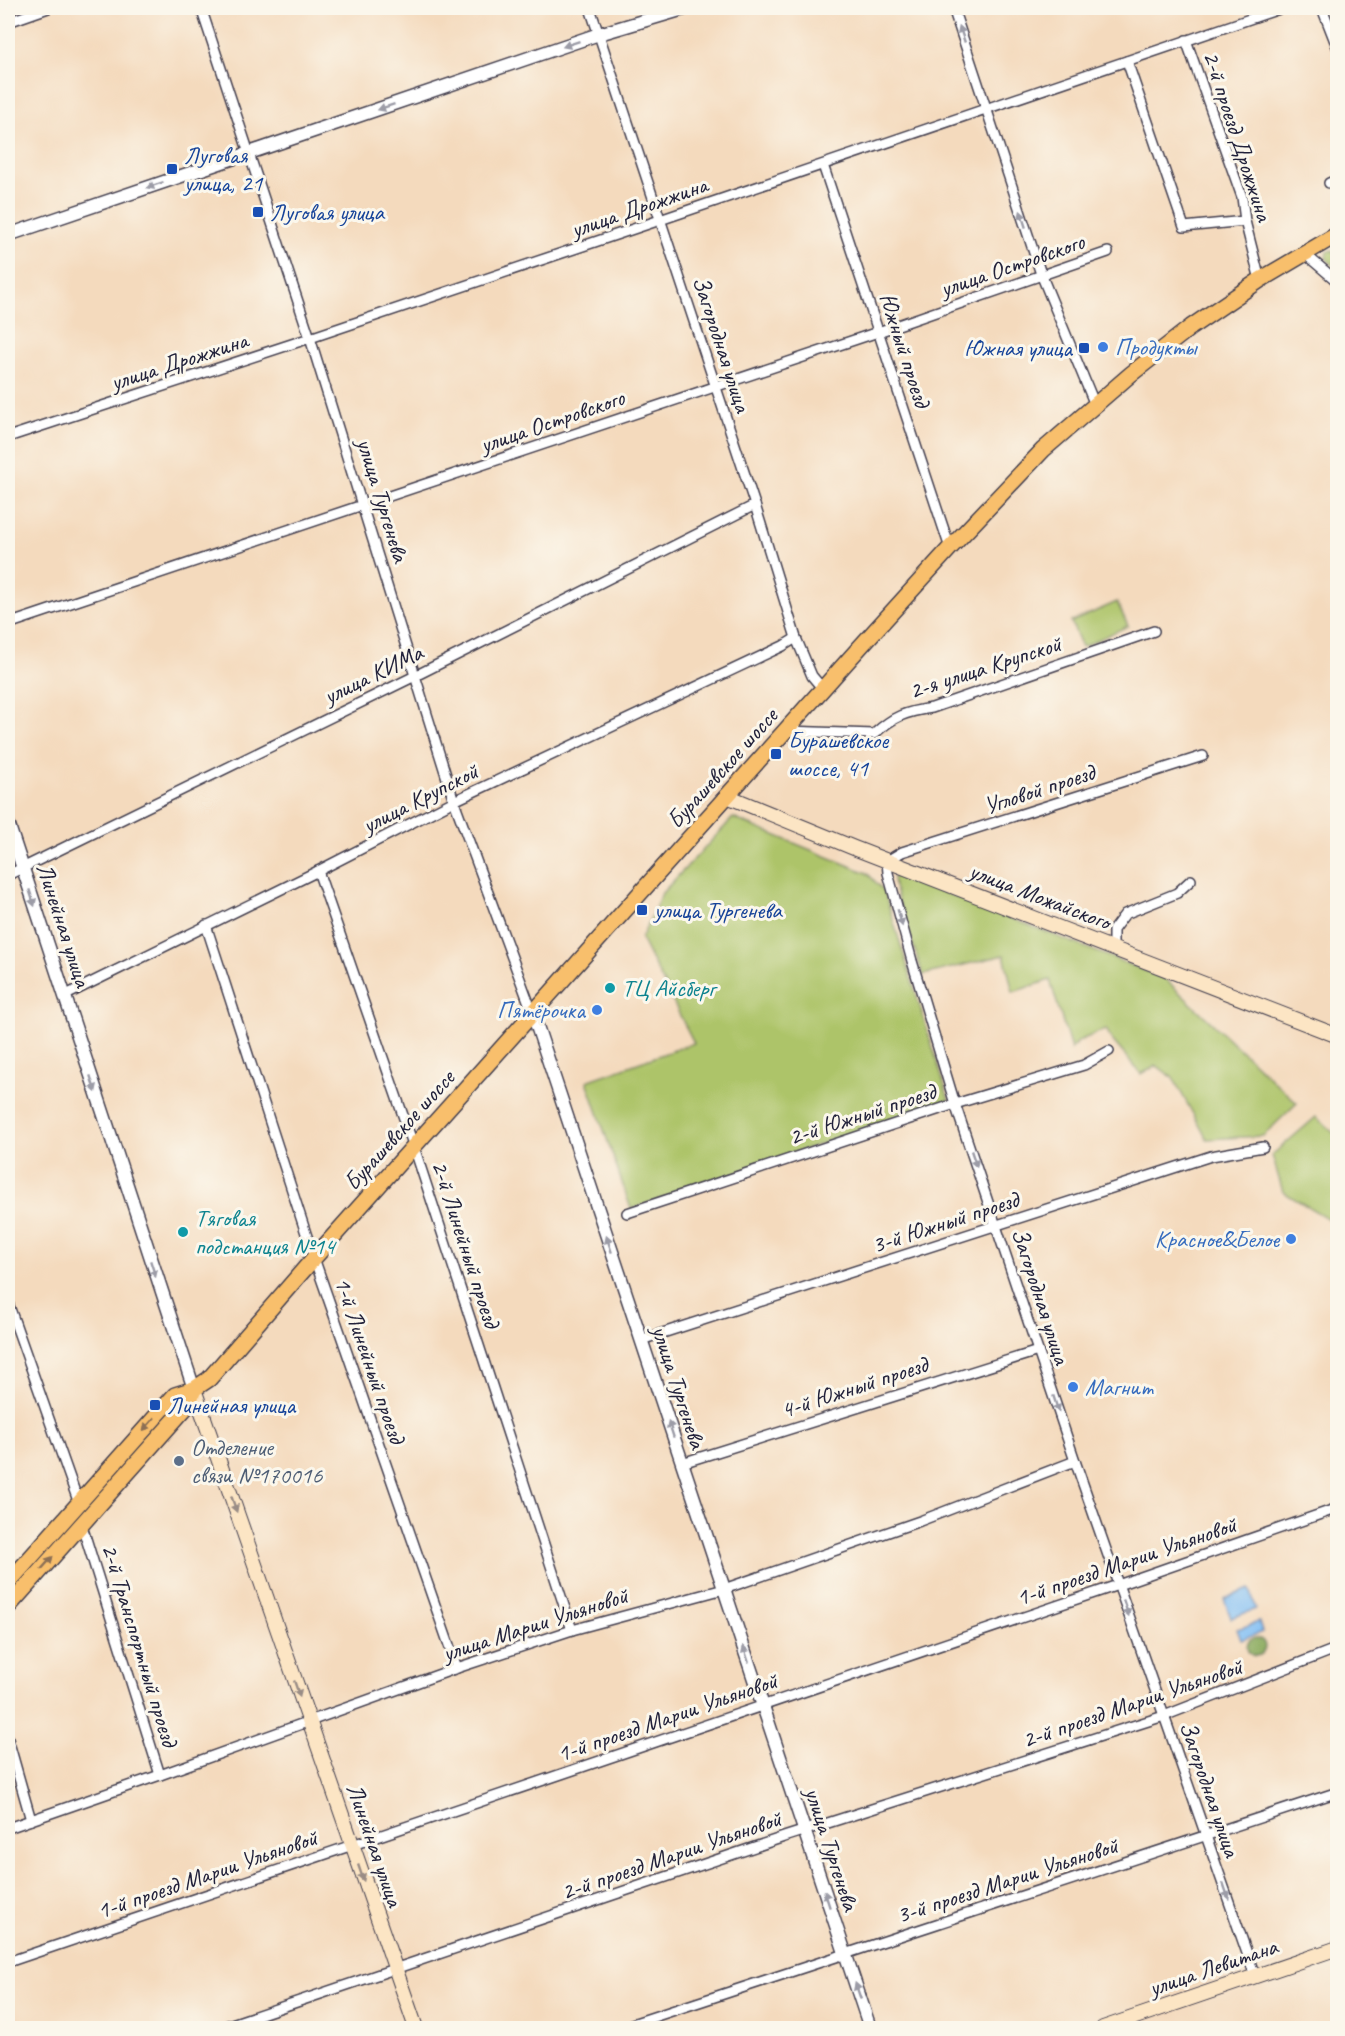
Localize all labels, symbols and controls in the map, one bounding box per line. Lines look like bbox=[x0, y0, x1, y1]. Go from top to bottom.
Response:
one-way arrow bbox=[956, 25, 966, 43]
one-way arrow bbox=[562, 39, 580, 49]
street label: 2-й проезд Дрожжина bbox=[1196, 47, 1280, 226]
one-way arrow bbox=[377, 102, 395, 112]
place label: Луговая улица, 21 bbox=[182, 140, 263, 198]
marker: Луговая улица, 21 bbox=[165, 162, 179, 176]
street label: улица Дрожжина bbox=[565, 169, 713, 245]
one-way arrow bbox=[146, 181, 164, 191]
place label: Луговая улица bbox=[270, 197, 386, 227]
marker: Луговая улица bbox=[251, 205, 265, 219]
one-way arrow bbox=[1018, 210, 1027, 228]
street label: улица Островского bbox=[934, 226, 1089, 304]
street label: Загородная улица bbox=[686, 272, 759, 417]
street label: Южный проезд bbox=[872, 289, 938, 413]
street label: улица Дрожжина bbox=[105, 324, 253, 398]
place label: Продукты bbox=[1115, 332, 1199, 362]
place label: Южная улица bbox=[964, 333, 1073, 363]
marker: Продукты bbox=[1096, 340, 1110, 354]
marker: Южная улица bbox=[1077, 341, 1091, 355]
street label: улица Островского bbox=[474, 382, 629, 460]
street label: улица Тургенева bbox=[349, 433, 416, 567]
street label: 2-я улица Крупской bbox=[905, 628, 1067, 706]
street label: улица КИМа bbox=[317, 636, 429, 712]
street label: Бурашевское шоссе bbox=[660, 700, 785, 835]
place label: Бурашевское шоссе, 41 bbox=[788, 725, 890, 783]
marker: Бурашевское шоссе, 41 bbox=[769, 747, 783, 761]
street label: улица Крупской bbox=[355, 755, 485, 841]
street label: Угловой проезд bbox=[980, 756, 1101, 821]
street label: улица Можайского bbox=[963, 855, 1117, 938]
street label: Линейная улица bbox=[30, 859, 98, 992]
one-way arrow bbox=[28, 889, 37, 907]
place label: улица Тургенева bbox=[652, 895, 783, 925]
marker: улица Тургенева bbox=[635, 903, 649, 917]
one-way arrow bbox=[896, 909, 905, 927]
place label: ТЦ Айсберг bbox=[622, 973, 718, 1003]
marker: ТЦ Айсберг bbox=[603, 981, 617, 995]
place label: Пятёрочка bbox=[497, 995, 586, 1025]
marker: Пятёрочка bbox=[590, 1003, 604, 1017]
street label: Бурашевское шоссе bbox=[337, 1062, 462, 1197]
one-way arrow bbox=[89, 1075, 98, 1093]
street label: 2-й Южный проезд bbox=[785, 1075, 942, 1152]
one-way arrow bbox=[970, 1150, 980, 1168]
street label: 2-й Линейный проезд bbox=[425, 1157, 508, 1334]
street label: 3-й Южный проезд bbox=[868, 1183, 1025, 1260]
place label: Тяговая подстанция №14 bbox=[195, 1203, 337, 1261]
street label: Загородная улица bbox=[1005, 1224, 1078, 1369]
place label: Красное&Белое bbox=[1155, 1224, 1281, 1254]
marker: Тяговая подстанция №14 bbox=[176, 1225, 190, 1239]
marker: Красное&Белое bbox=[1284, 1232, 1298, 1246]
one-way arrow bbox=[604, 1235, 614, 1253]
one-way arrow bbox=[149, 1260, 159, 1278]
street label: 1-й Линейный проезд bbox=[328, 1273, 413, 1449]
street label: улица Тургенева bbox=[644, 1320, 713, 1454]
street label: 4-й Южный проезд bbox=[777, 1348, 934, 1425]
place label: Магнит bbox=[1085, 1372, 1154, 1402]
marker: Магнит bbox=[1066, 1380, 1080, 1394]
place label: Линейная улица bbox=[167, 1390, 297, 1420]
one-way arrow bbox=[1052, 1395, 1061, 1413]
marker: Линейная улица bbox=[148, 1398, 162, 1412]
one-way arrow bbox=[143, 1416, 156, 1431]
one-way arrow bbox=[666, 1420, 675, 1438]
place label: Отделение связи №170016 bbox=[191, 1432, 323, 1490]
marker: Отделение связи №170016 bbox=[172, 1454, 186, 1468]
one-way arrow bbox=[229, 1495, 239, 1513]
street label: 1-й проезд Марии Ульяновой bbox=[1012, 1509, 1242, 1613]
street label: 2-й Транспортный проезд bbox=[95, 1540, 186, 1752]
one-way arrow bbox=[40, 1556, 54, 1571]
street label: улица Марии Ульяновой bbox=[437, 1579, 633, 1669]
one-way arrow bbox=[1122, 1599, 1132, 1617]
one-way arrow bbox=[740, 1645, 750, 1663]
street label: 2-й проезд Марии Ульяновой bbox=[1018, 1651, 1248, 1755]
street label: 1-й проезд Марии Ульяновой bbox=[553, 1665, 783, 1769]
one-way arrow bbox=[293, 1680, 302, 1698]
street label: Загородная улица bbox=[1173, 1717, 1248, 1862]
street label: Линейная улица bbox=[340, 1780, 410, 1912]
street label: улица Тургенева bbox=[797, 1782, 866, 1916]
street label: 2-й проезд Марии Ульяновой bbox=[557, 1803, 787, 1907]
street label: 1-й проезд Марии Ульяновой bbox=[93, 1822, 323, 1926]
street label: 3-й проезд Марии Ульяновой bbox=[893, 1829, 1123, 1930]
one-way arrow bbox=[357, 1864, 367, 1882]
one-way arrow bbox=[1221, 1882, 1231, 1900]
one-way arrow bbox=[822, 1890, 831, 1908]
street label: улица Левитана bbox=[1143, 1931, 1283, 2004]
one-way arrow bbox=[853, 1982, 862, 2000]

